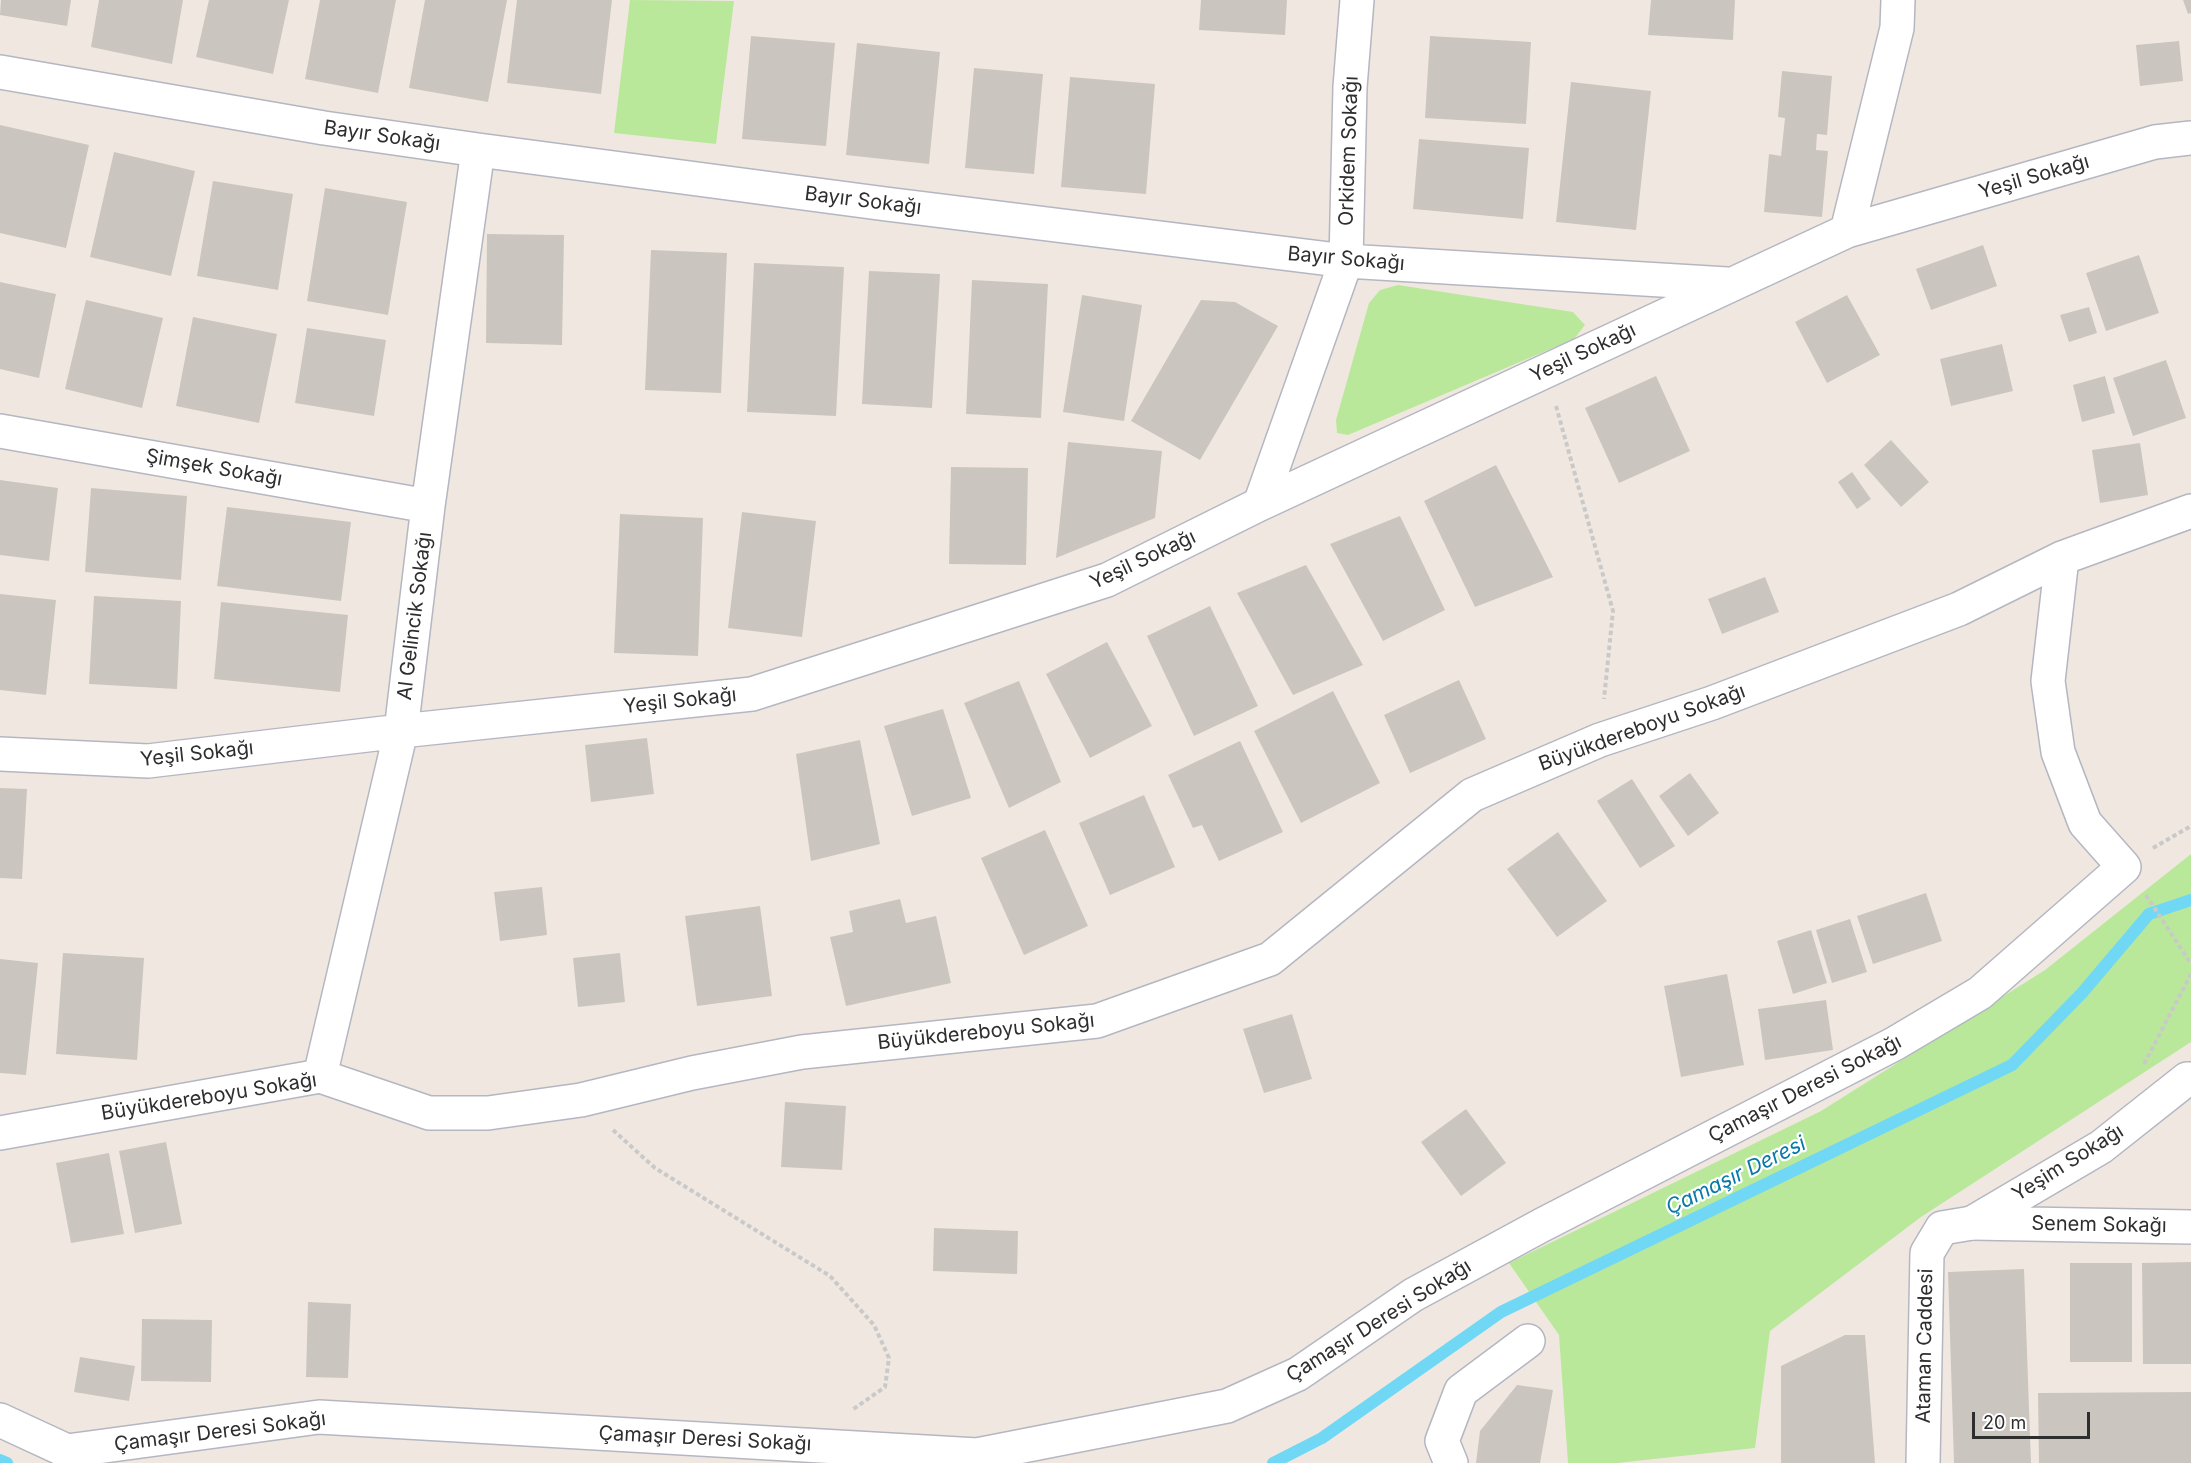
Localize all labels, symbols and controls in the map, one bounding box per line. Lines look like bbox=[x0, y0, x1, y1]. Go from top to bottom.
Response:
street label: Orkidem Sokağı bbox=[1334, 76, 1364, 226]
street label: Bayır Sokağı bbox=[322, 116, 442, 156]
street label: Yeşil Sokağı bbox=[1976, 150, 2092, 204]
street label: Bayır Sokağı bbox=[803, 182, 923, 220]
street label: Bayır Sokağı bbox=[1286, 242, 1406, 276]
street label: Yeşil Sokağı bbox=[1526, 318, 1640, 388]
street label: Şimşek Sokağı bbox=[144, 444, 284, 492]
street label: Yeşil Sokağı bbox=[1086, 525, 1200, 595]
street label: Al Gelincik Sokağı bbox=[393, 530, 437, 702]
street label: Büyükdereboyu Sokağı bbox=[1535, 679, 1749, 777]
street label: Yeşil Sokağı bbox=[622, 683, 738, 719]
street label: Yeşil Sokağı bbox=[139, 736, 255, 772]
street label: Büyükdereboyu Sokağı bbox=[876, 1009, 1096, 1055]
street label: Çamaşır Deresi Sokağı bbox=[1705, 1030, 1905, 1148]
street label: Büyükdereboyu Sokağı bbox=[99, 1068, 319, 1126]
street label: Yeşim Sokağı bbox=[2008, 1119, 2128, 1207]
water label: Çamaşır Deresi bbox=[1662, 1131, 1810, 1221]
street label: Senem Sokağı bbox=[2031, 1212, 2167, 1238]
street label: Çamaşır Deresi Sokağı bbox=[1282, 1254, 1476, 1388]
street label: Ataman Caddesi bbox=[1912, 1268, 1938, 1424]
scale bar bbox=[1975, 1400, 2094, 1438]
street label: Çamaşır Deresi Sokağı bbox=[113, 1407, 327, 1457]
text: 20 m bbox=[1983, 1412, 2026, 1433]
street label: Çamaşır Deresi Sokağı bbox=[598, 1421, 812, 1457]

